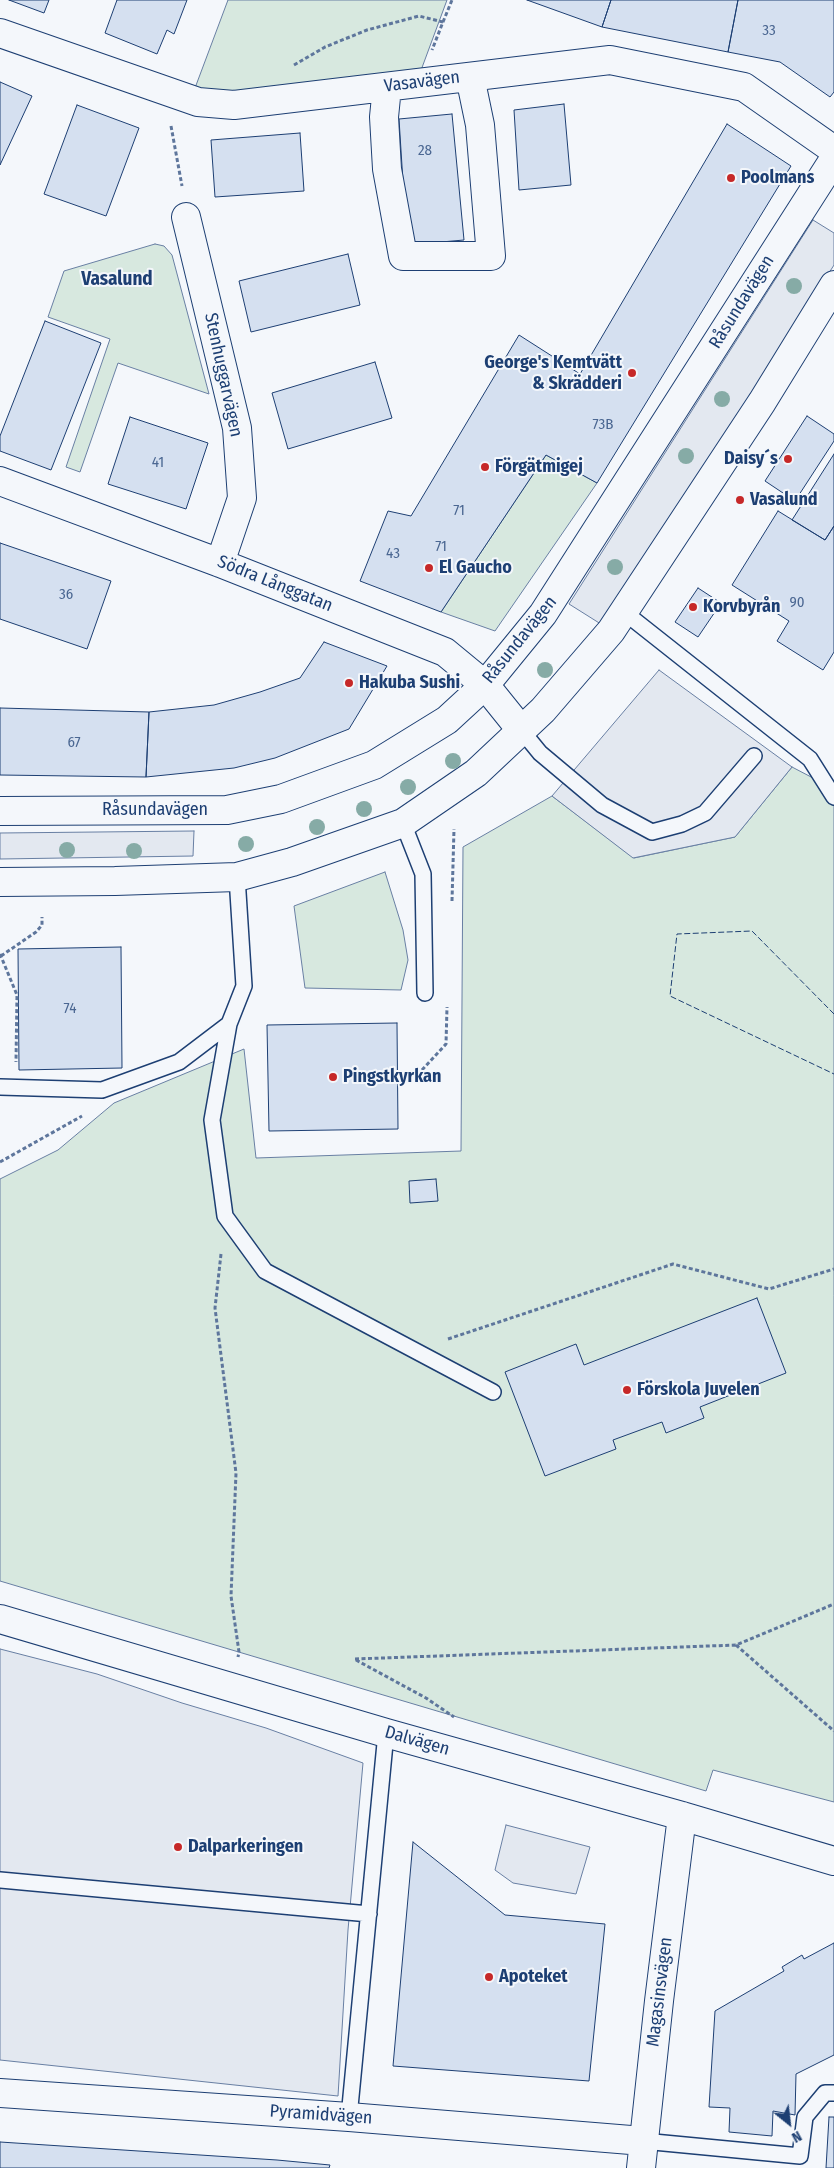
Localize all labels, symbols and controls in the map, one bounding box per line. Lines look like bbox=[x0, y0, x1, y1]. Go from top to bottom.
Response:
house number: 33 bbox=[762, 22, 776, 40]
street label: Vasavägen bbox=[383, 67, 461, 97]
house number: 28 bbox=[418, 142, 432, 160]
place label: Poolmans bbox=[741, 167, 814, 189]
marker: Poolmans bbox=[725, 172, 737, 184]
street label: Råsundavägen bbox=[705, 251, 779, 353]
district label: Vasalund bbox=[81, 269, 153, 291]
street label: Stenhuggarvägen bbox=[199, 311, 247, 439]
place label: George's Kemtvätt & Skrädderi bbox=[484, 352, 622, 394]
marker: George's Kemtvätt & Skrädderi bbox=[626, 367, 638, 379]
house number: 73B bbox=[593, 416, 613, 434]
place label: Daisy´s bbox=[724, 448, 778, 470]
marker: Daisy´s bbox=[782, 453, 794, 465]
house number: 41 bbox=[152, 454, 164, 472]
place label: Förgätmigej bbox=[495, 456, 583, 478]
marker: Förgätmigej bbox=[479, 461, 491, 473]
place label: Vasalund bbox=[750, 489, 818, 511]
marker: Vasalund bbox=[734, 494, 746, 506]
house number: 71 bbox=[453, 502, 465, 520]
house number: 71 bbox=[435, 538, 447, 556]
house number: 43 bbox=[386, 545, 400, 563]
street label: Södra Långgatan bbox=[214, 551, 336, 617]
place label: El Gaucho bbox=[439, 557, 512, 579]
marker: El Gaucho bbox=[423, 562, 435, 574]
house number: 36 bbox=[59, 586, 73, 604]
street label: Råsundavägen bbox=[478, 592, 562, 688]
house number: 90 bbox=[789, 594, 805, 612]
place label: Korvbyrån bbox=[703, 596, 780, 618]
marker: Korvbyrån bbox=[687, 601, 699, 613]
place label: Hakuba Sushi bbox=[359, 672, 460, 694]
marker: Hakuba Sushi bbox=[343, 677, 355, 689]
house number: 67 bbox=[67, 734, 81, 752]
street label: Råsundavägen bbox=[102, 799, 208, 821]
house number: 74 bbox=[64, 1000, 76, 1018]
place label: Pingstkyrkan bbox=[343, 1066, 441, 1088]
marker: Pingstkyrkan bbox=[327, 1071, 339, 1083]
place label: Förskola Juvelen bbox=[637, 1379, 760, 1401]
marker: Förskola Juvelen bbox=[621, 1384, 633, 1396]
street label: Dalvägen bbox=[382, 1721, 452, 1761]
place label: Dalparkeringen bbox=[188, 1836, 303, 1858]
marker: Dalparkeringen bbox=[172, 1841, 184, 1853]
street label: Magasinsvägen bbox=[643, 1936, 677, 2048]
place label: Apoteket bbox=[499, 1966, 568, 1988]
marker: Apoteket bbox=[483, 1971, 495, 1983]
north arrow bbox=[764, 2098, 814, 2148]
street label: Pyramidvägen bbox=[269, 2101, 373, 2129]
text: N bbox=[789, 2127, 804, 2146]

